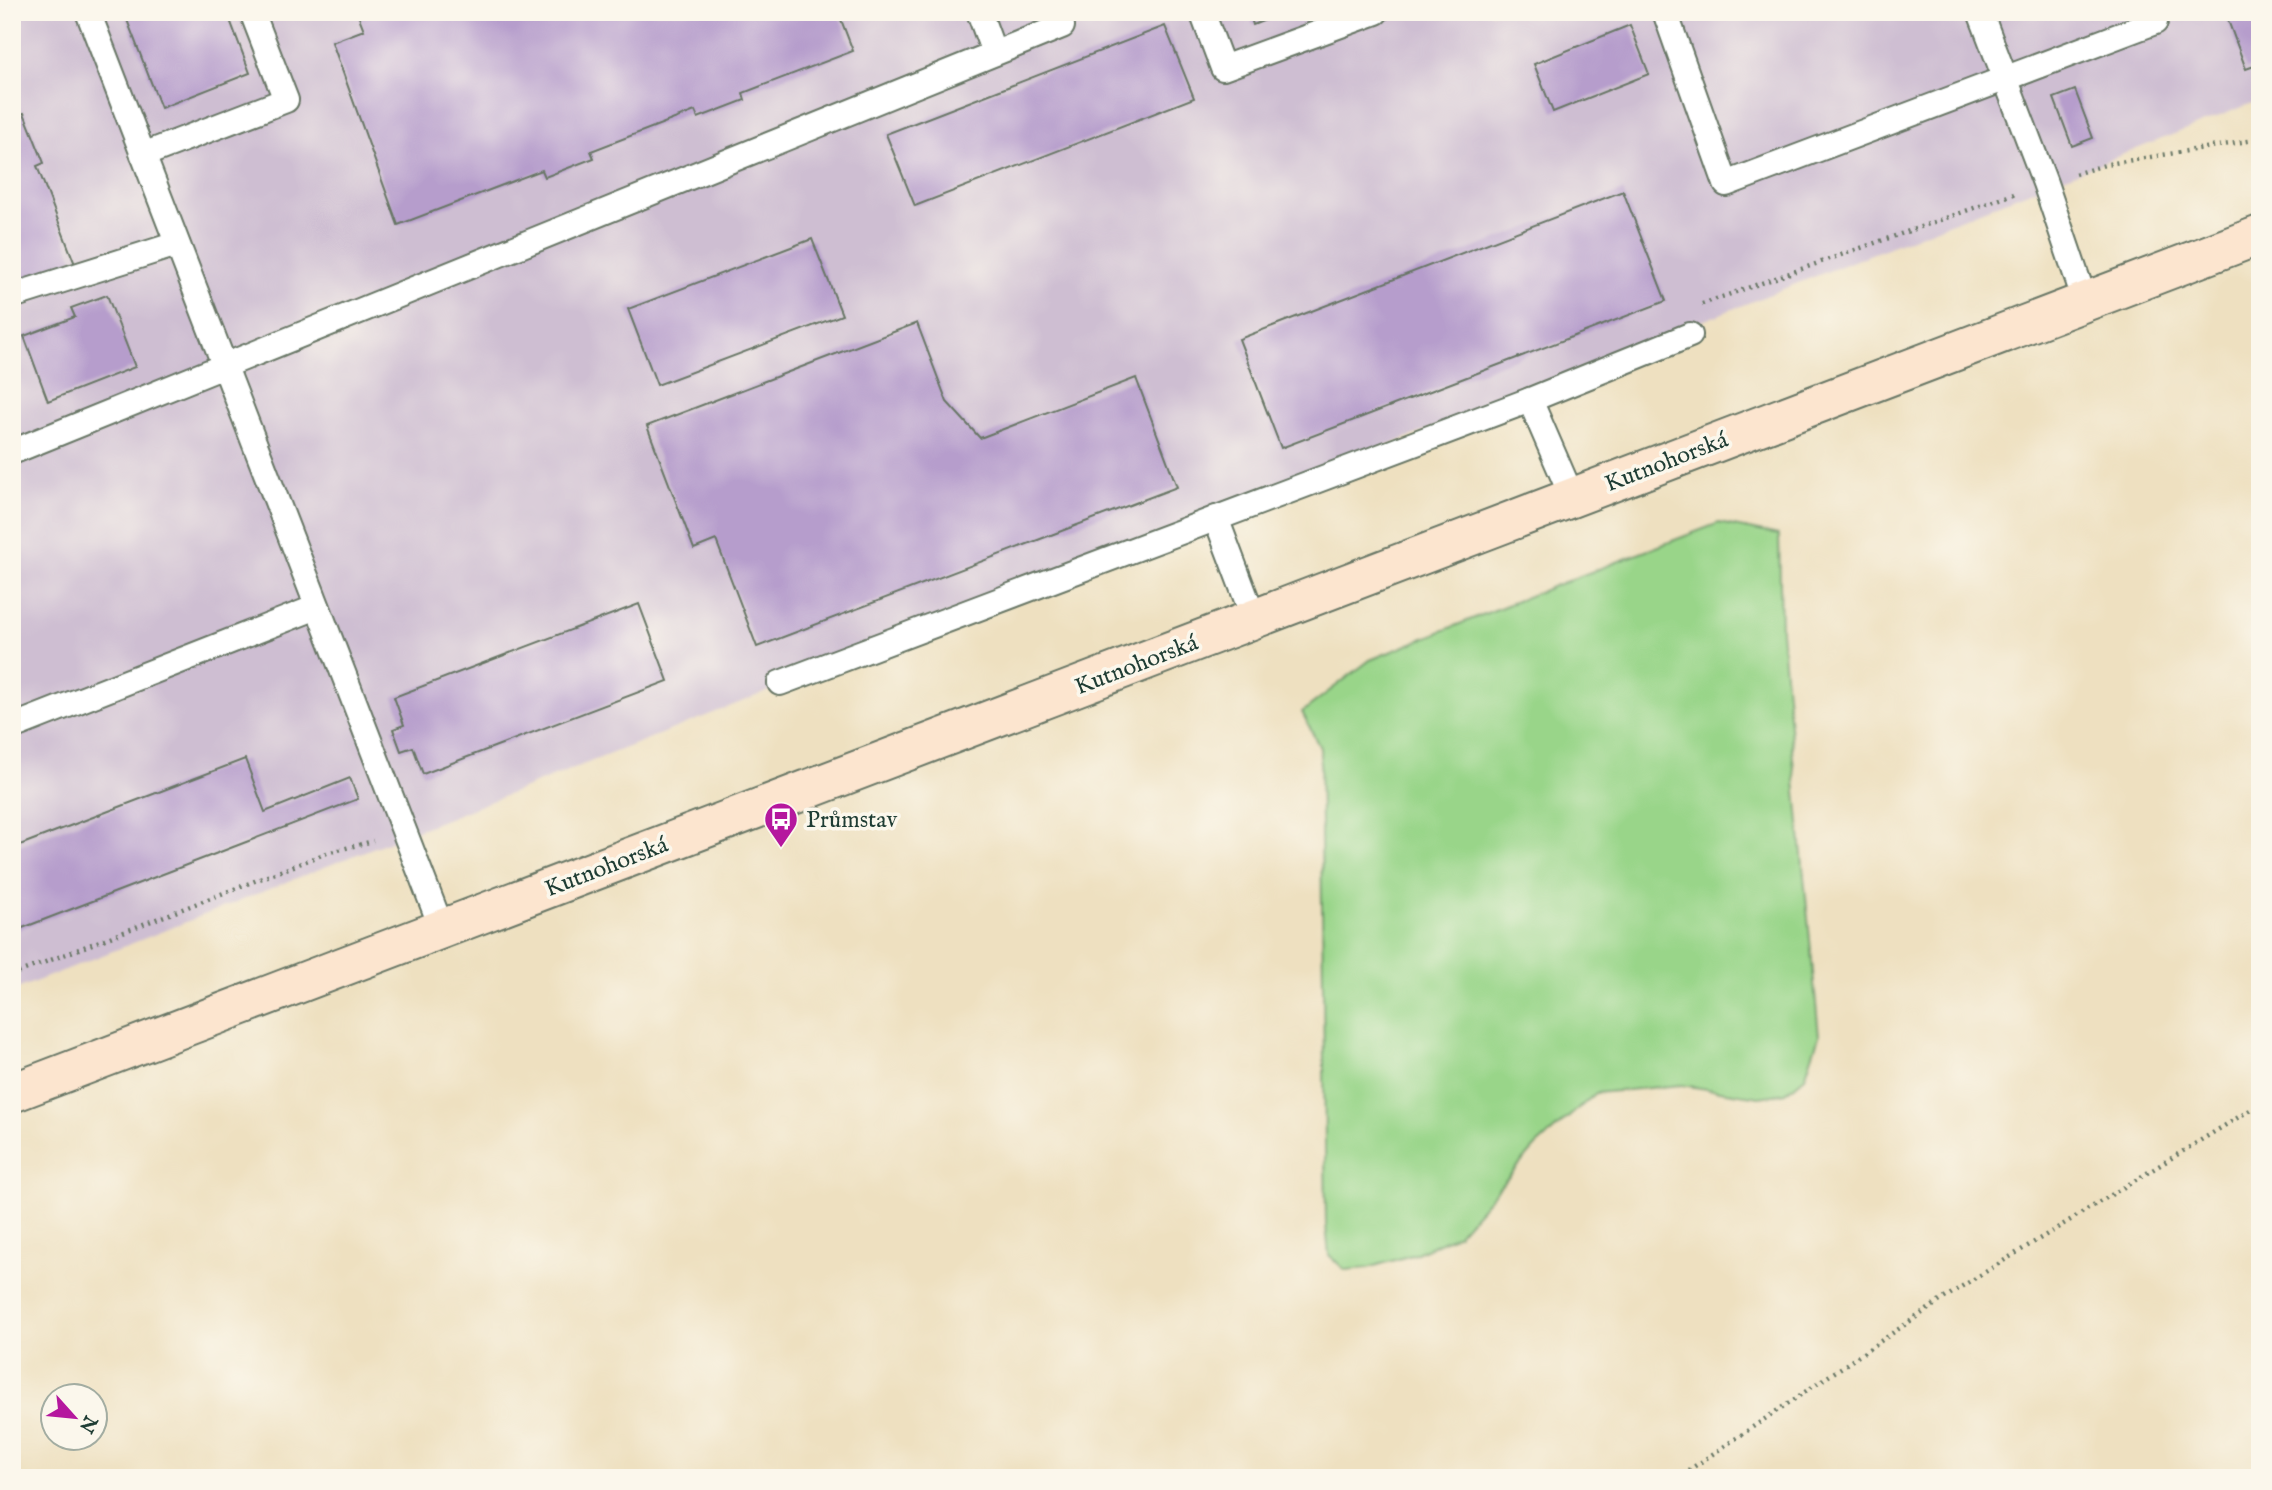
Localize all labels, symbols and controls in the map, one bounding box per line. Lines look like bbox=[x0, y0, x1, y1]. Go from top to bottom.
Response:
street label: Kutnohorská bbox=[1601, 424, 1733, 500]
street label: Kutnohorská bbox=[1071, 627, 1203, 703]
bus stop icon: Průmstav bbox=[762, 800, 800, 849]
place label: Průmstav bbox=[806, 805, 897, 836]
street label: Kutnohorská bbox=[541, 829, 673, 905]
north arrow bbox=[38, 1382, 108, 1452]
text: N bbox=[73, 1410, 102, 1437]

